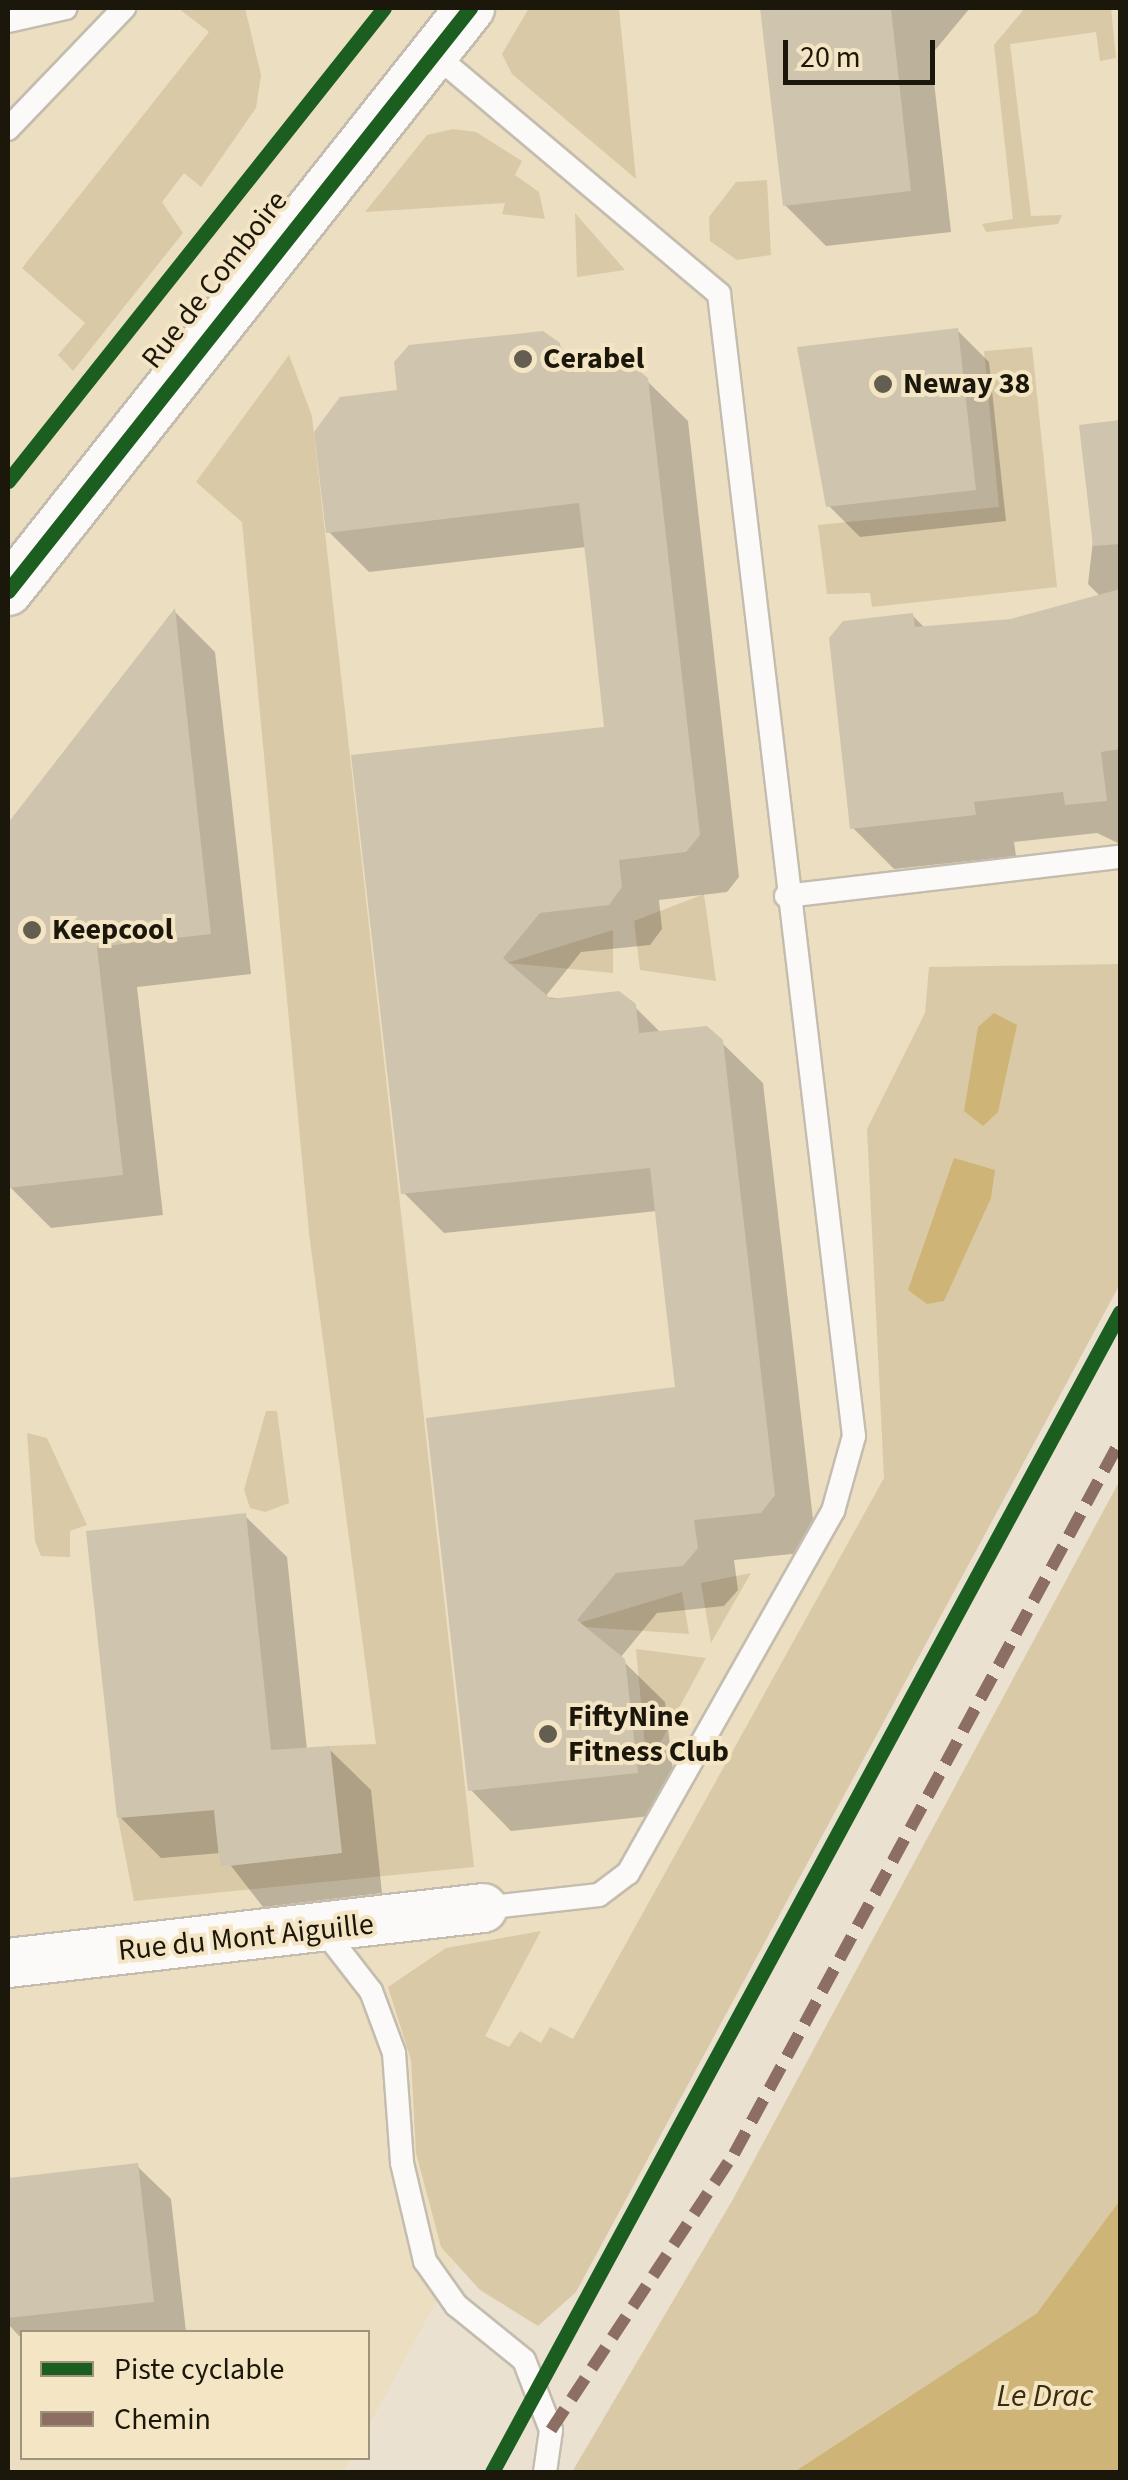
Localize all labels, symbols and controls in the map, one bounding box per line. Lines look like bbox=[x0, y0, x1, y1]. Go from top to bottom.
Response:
scale bar bbox=[788, 20, 940, 82]
text: 20 m bbox=[800, 36, 861, 79]
street label: Rue de Comboire bbox=[135, 184, 295, 376]
place label: Cerabel bbox=[543, 341, 644, 377]
marker: Cerabel bbox=[512, 348, 534, 370]
place label: Neway 38 bbox=[903, 366, 1030, 402]
marker: Neway 38 bbox=[872, 373, 894, 395]
place label: Keepcool bbox=[52, 912, 173, 948]
marker: Keepcool bbox=[21, 919, 43, 941]
place label: FiftyNine Fitness Club bbox=[568, 1699, 729, 1770]
marker: FiftyNine Fitness Club bbox=[537, 1723, 559, 1745]
street label: Rue du Mont Aiguille bbox=[117, 1907, 375, 1969]
legend bbox=[20, 2330, 370, 2460]
text: Piste cyclable bbox=[114, 2348, 284, 2391]
water label: Le Drac bbox=[997, 2377, 1093, 2415]
text: Chemin bbox=[114, 2398, 211, 2441]

